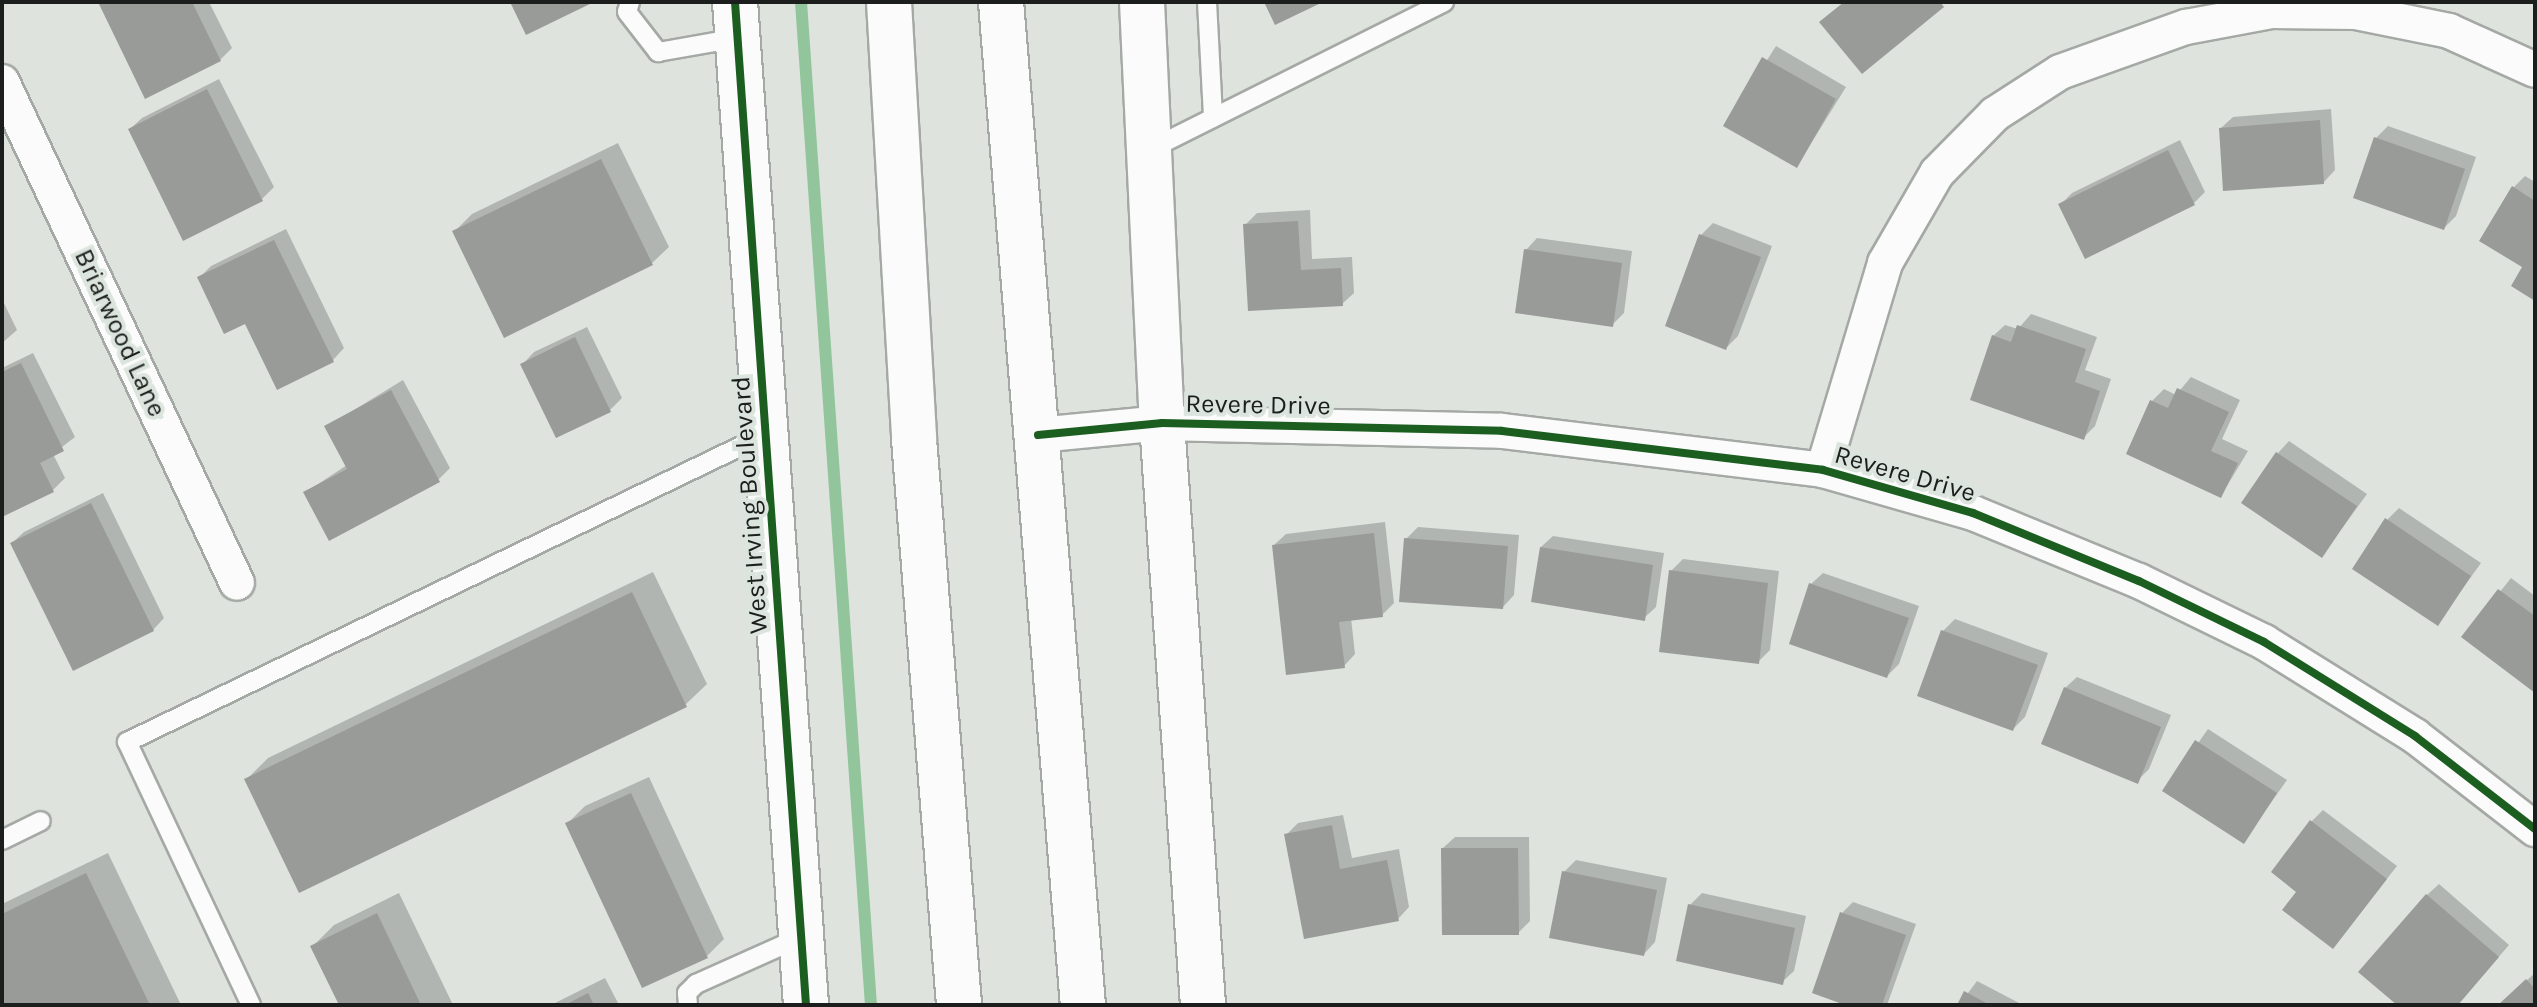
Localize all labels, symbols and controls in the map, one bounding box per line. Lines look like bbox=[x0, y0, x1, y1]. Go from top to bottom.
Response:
street label: Briarwood Lane bbox=[68, 244, 172, 422]
street label: West Irving Boulevard bbox=[725, 375, 775, 635]
street label: Revere Drive bbox=[1185, 388, 1331, 422]
street label: Revere Drive bbox=[1831, 439, 1979, 509]

